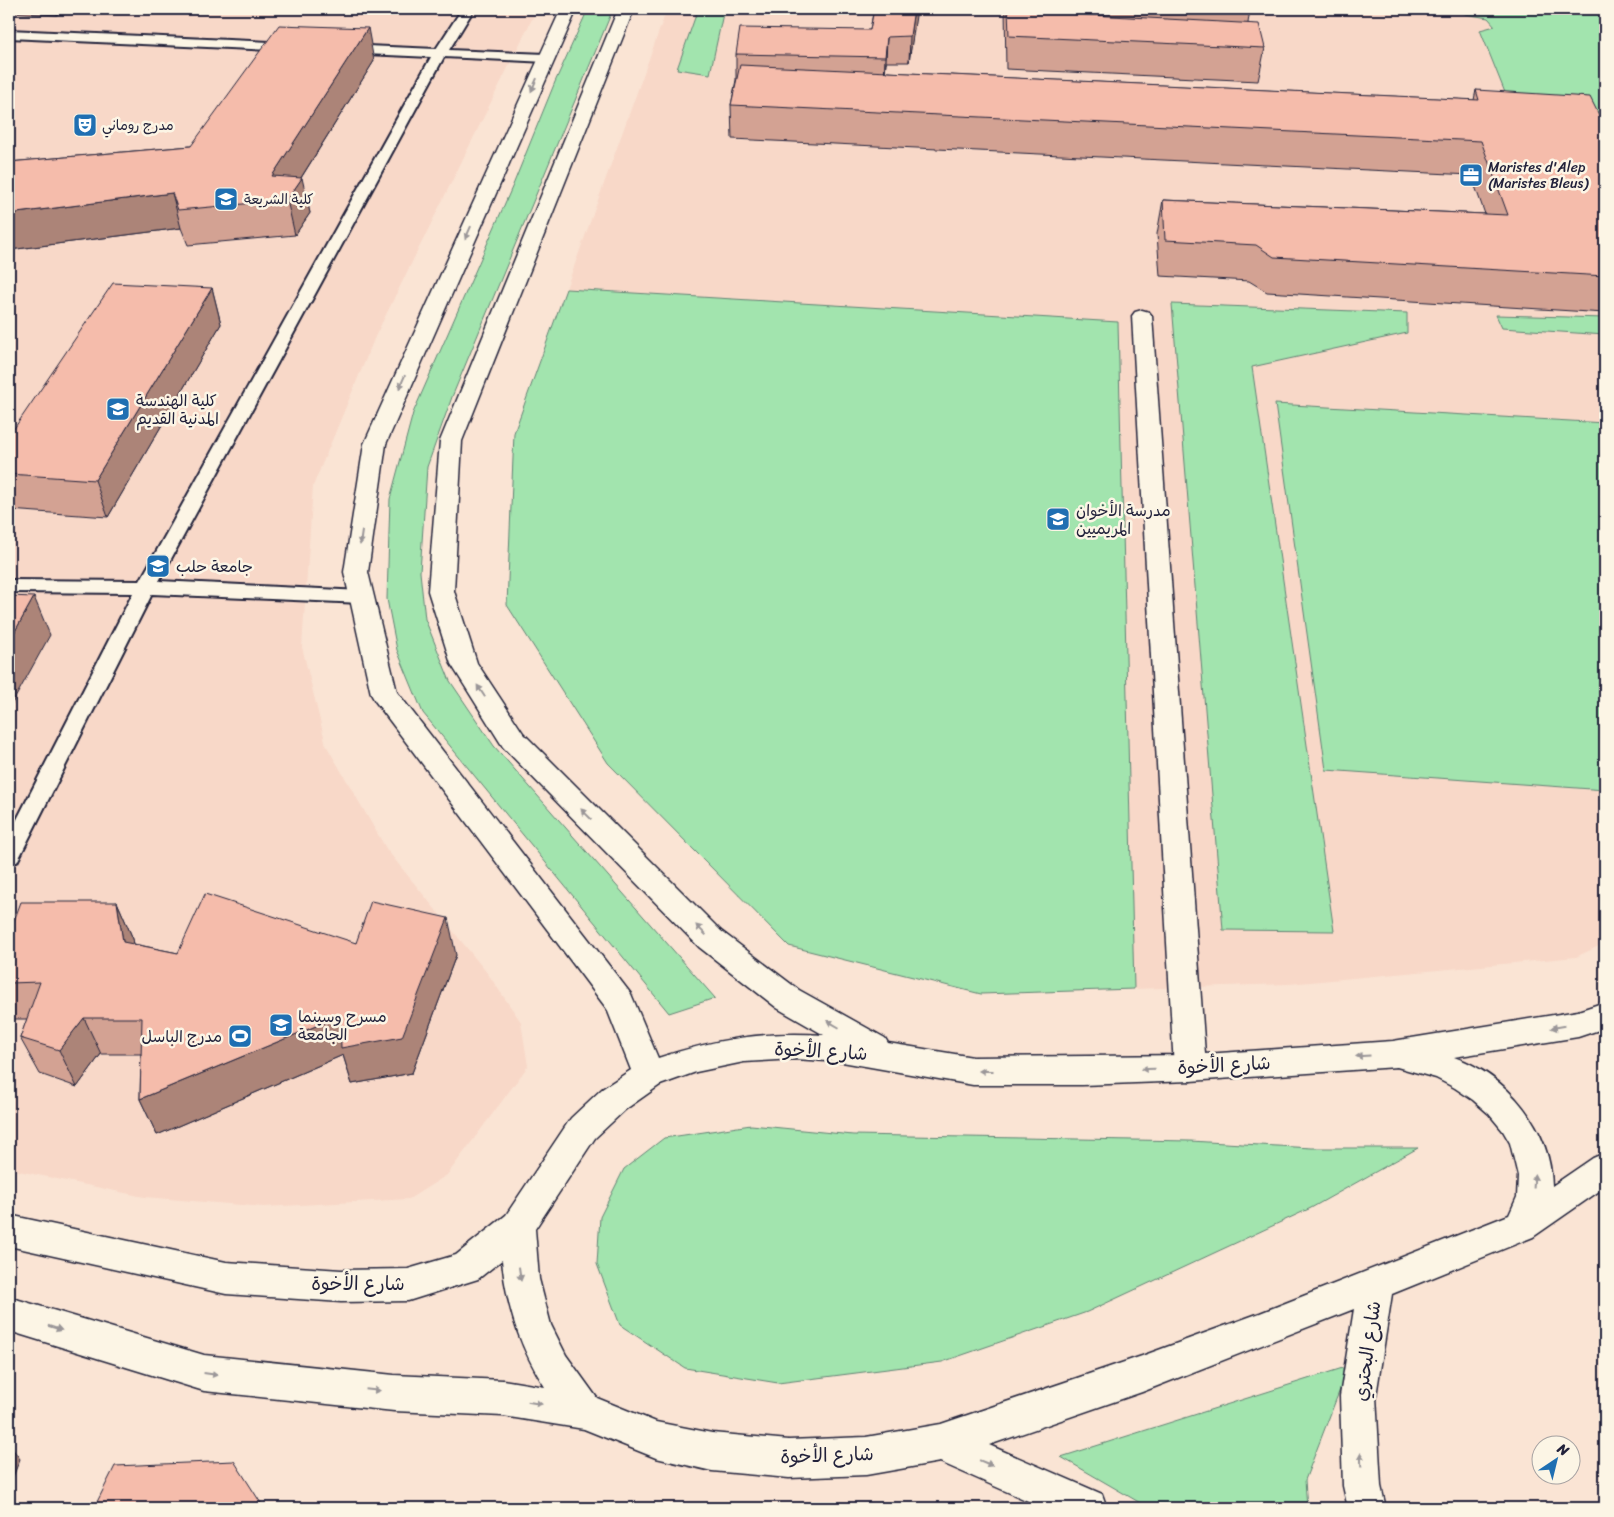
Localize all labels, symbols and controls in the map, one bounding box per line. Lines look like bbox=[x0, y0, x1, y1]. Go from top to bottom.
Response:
one-way arrow bbox=[530, 78, 538, 92]
theatre icon: مدرج روماني bbox=[72, 112, 98, 138]
place label: مدرج روماني bbox=[102, 113, 174, 138]
place label: Maristes d'Alep (Maristes Bleus) bbox=[1488, 155, 1589, 196]
office icon: Maristes d'Alep (Maristes Bleus) bbox=[1458, 162, 1484, 188]
school or university icon: كلية الشريعة bbox=[213, 186, 239, 212]
place label: كلية الشريعة bbox=[244, 187, 314, 212]
one-way arrow bbox=[464, 226, 472, 240]
one-way arrow bbox=[398, 375, 406, 389]
place label: كلية الهندسة المدنية القديم bbox=[136, 386, 219, 433]
school or university icon: كلية الهندسة المدنية القديم bbox=[105, 396, 131, 422]
place label: مدرسة الأخوان المريميين bbox=[1076, 496, 1171, 543]
school or university icon: مدرسة الأخوان المريميين bbox=[1045, 506, 1071, 532]
one-way arrow bbox=[357, 530, 365, 546]
place label: جامعة حلب bbox=[176, 552, 253, 581]
school or university icon: جامعة حلب bbox=[145, 553, 171, 579]
one-way arrow bbox=[477, 685, 486, 698]
one-way arrow bbox=[581, 808, 593, 820]
one-way arrow bbox=[695, 924, 707, 936]
place label: مسرح وسينما الجامعة bbox=[298, 1002, 387, 1049]
school or university icon: مسرح وسينما الجامعة bbox=[268, 1012, 294, 1038]
one-way arrow bbox=[825, 1020, 840, 1028]
place label: مدرج الباسل bbox=[142, 1022, 222, 1051]
sports icon: مدرج الباسل bbox=[227, 1023, 253, 1049]
one-way arrow bbox=[1550, 1023, 1566, 1031]
street label: شارع الأخوة bbox=[774, 1032, 868, 1070]
street label: شارع الأخوة bbox=[1177, 1046, 1271, 1084]
one-way arrow bbox=[1355, 1053, 1371, 1061]
one-way arrow bbox=[1140, 1065, 1156, 1073]
one-way arrow bbox=[977, 1067, 993, 1075]
one-way arrow bbox=[1531, 1172, 1539, 1188]
street label: شارع الأخوة bbox=[311, 1267, 405, 1300]
one-way arrow bbox=[516, 1267, 524, 1283]
street label: شارع البحتري bbox=[1344, 1299, 1390, 1403]
one-way arrow bbox=[48, 1325, 63, 1333]
one-way arrow bbox=[204, 1370, 220, 1378]
one-way arrow bbox=[365, 1386, 381, 1394]
one-way arrow bbox=[527, 1399, 543, 1407]
north arrow bbox=[1532, 1434, 1582, 1484]
text: N bbox=[1551, 1436, 1575, 1463]
street label: شارع الأخوة bbox=[780, 1437, 874, 1473]
one-way arrow bbox=[1356, 1452, 1364, 1468]
one-way arrow bbox=[979, 1459, 993, 1467]

